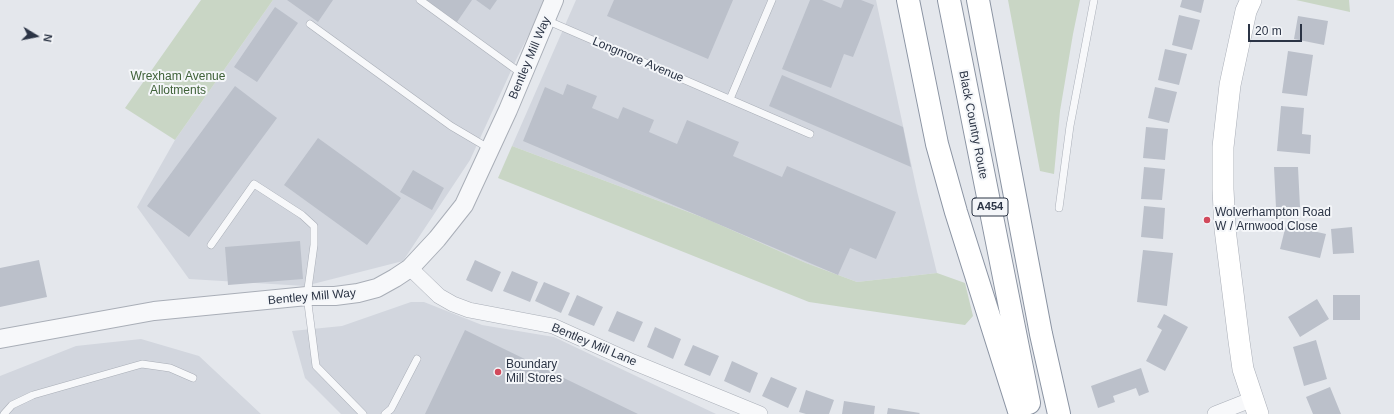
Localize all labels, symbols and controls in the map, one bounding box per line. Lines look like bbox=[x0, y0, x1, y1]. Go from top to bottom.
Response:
street label: Bentley Mill Way bbox=[506, 15, 554, 101]
north arrow bbox=[16, 16, 56, 56]
scale bar bbox=[1250, 16, 1304, 42]
text: 20 m bbox=[1255, 24, 1282, 38]
text: N bbox=[41, 33, 54, 43]
street label: Longmore Avenue bbox=[590, 34, 686, 86]
park label: Wrexham Avenue Allotments bbox=[131, 70, 225, 98]
street label: Black Country Route bbox=[955, 70, 991, 180]
road number: A454 bbox=[972, 198, 1008, 216]
place label: Wolverhampton Road W / Arnwood Close bbox=[1215, 206, 1331, 234]
marker: Wolverhampton Road W / Arnwood Close bbox=[1202, 215, 1212, 225]
street label: Bentley Mill Way bbox=[267, 286, 357, 308]
street label: Bentley Mill Lane bbox=[549, 321, 639, 369]
place label: Boundary Mill Stores bbox=[506, 358, 562, 386]
marker: Boundary Mill Stores bbox=[493, 367, 503, 377]

